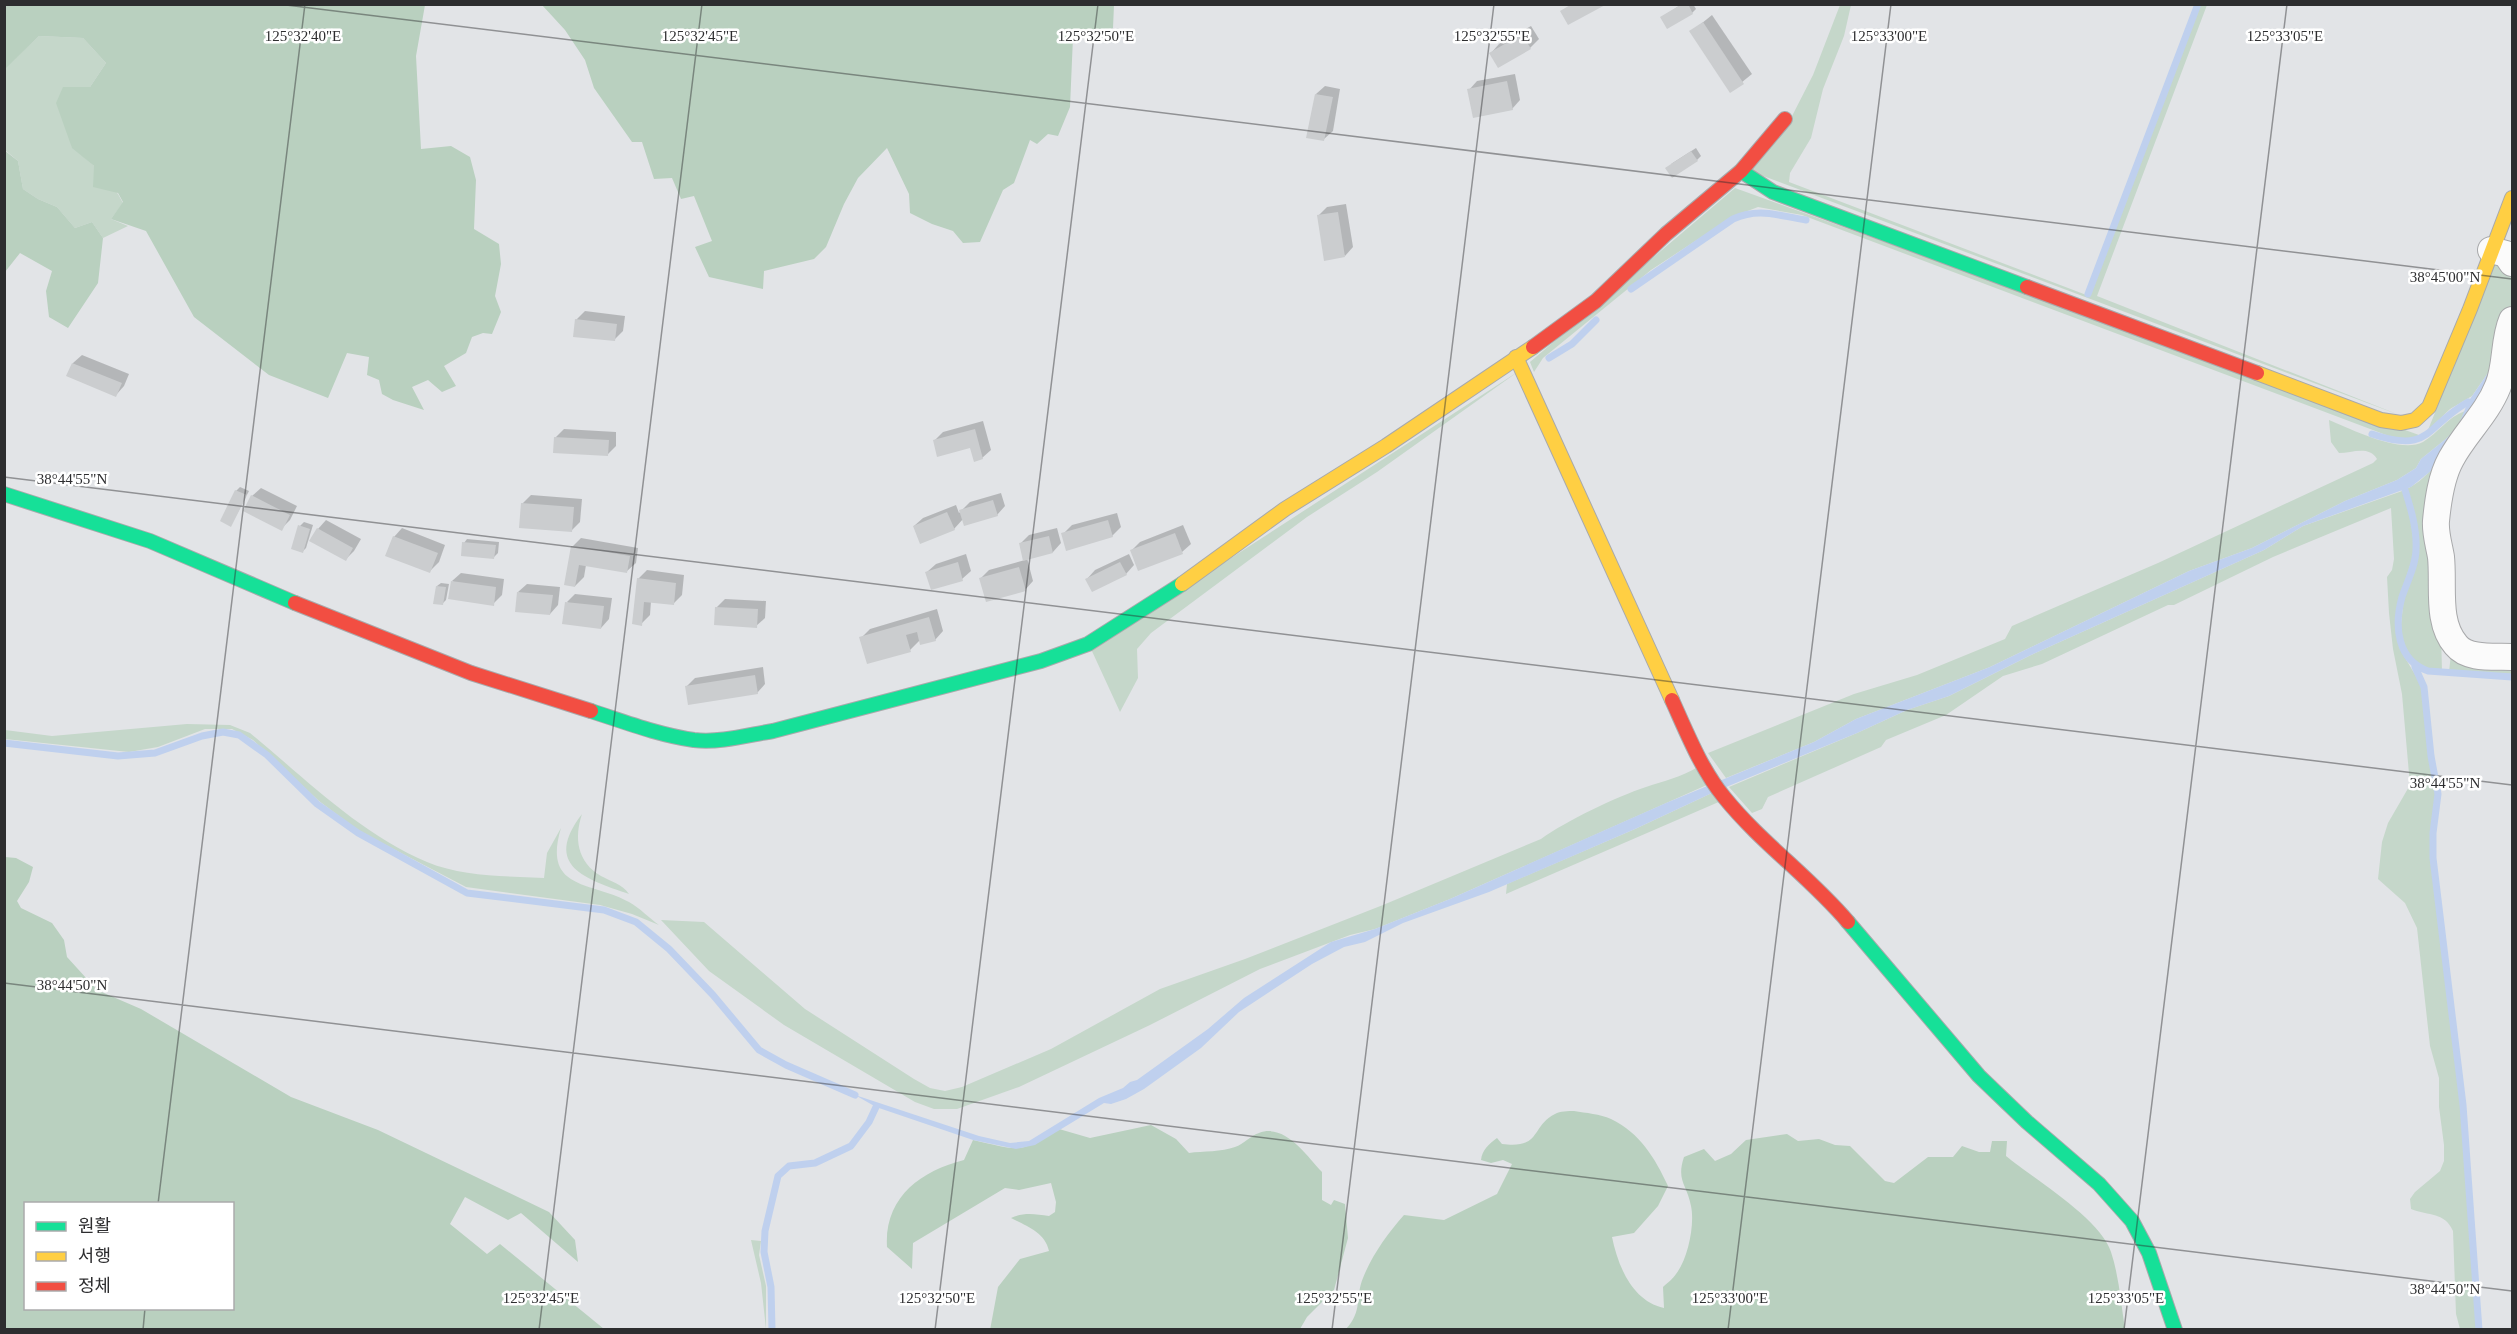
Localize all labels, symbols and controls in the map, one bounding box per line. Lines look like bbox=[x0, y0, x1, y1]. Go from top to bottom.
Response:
text: 125°32'40"E bbox=[265, 28, 341, 44]
text: 125°32'45"E bbox=[662, 28, 738, 44]
text: 125°32'50"E bbox=[1058, 28, 1134, 44]
text: 125°32'55"E bbox=[1454, 28, 1530, 44]
text: 125°33'00"E bbox=[1851, 28, 1927, 44]
text: 125°33'05"E bbox=[2247, 28, 2323, 44]
text: 38°45'00"N bbox=[2410, 269, 2480, 285]
text: 38°44'55"N bbox=[37, 471, 107, 487]
text: 38°44'55"N bbox=[2410, 775, 2480, 791]
text: 38°44'50"N bbox=[37, 977, 107, 993]
legend bbox=[24, 1202, 234, 1310]
text: 원활 bbox=[78, 1216, 111, 1236]
text: 서행 bbox=[78, 1246, 111, 1266]
text: 정체 bbox=[78, 1276, 111, 1296]
text: 38°44'50"N bbox=[2410, 1281, 2480, 1297]
text: 125°32'45"E bbox=[503, 1290, 579, 1306]
text: 125°32'50"E bbox=[899, 1290, 975, 1306]
text: 125°32'55"E bbox=[1296, 1290, 1372, 1306]
text: 125°33'00"E bbox=[1692, 1290, 1768, 1306]
text: 125°33'05"E bbox=[2088, 1290, 2164, 1306]

